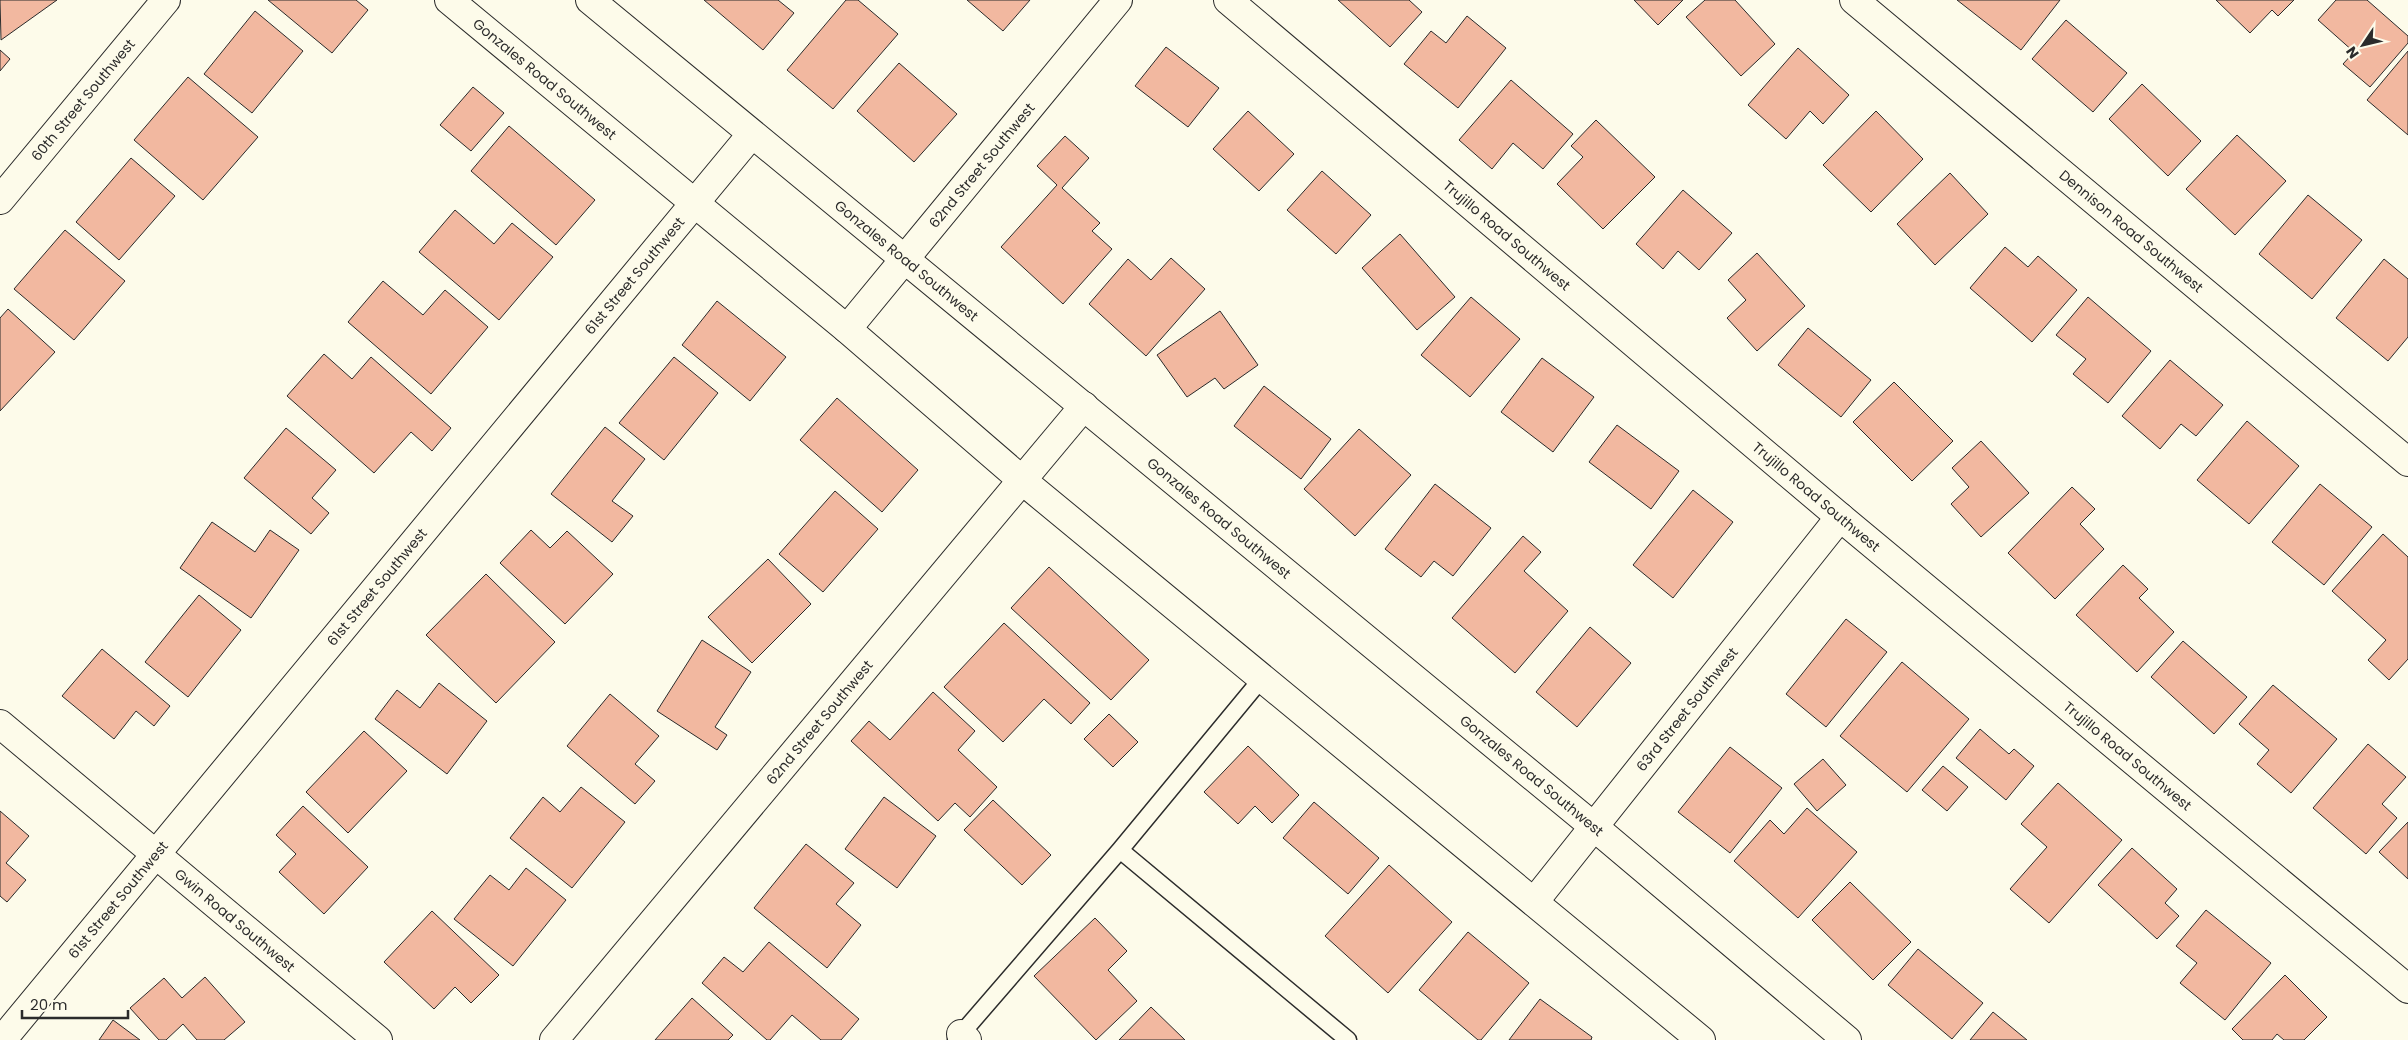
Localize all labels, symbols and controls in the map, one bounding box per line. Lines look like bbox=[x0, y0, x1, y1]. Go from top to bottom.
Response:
street label: Gonzales Road Southwest bbox=[468, 14, 621, 144]
north arrow bbox=[2338, 20, 2388, 70]
street label: 60th Street Southwest bbox=[26, 35, 140, 165]
text: N bbox=[2341, 42, 2364, 63]
street label: 62nd Street Southwest bbox=[924, 99, 1039, 232]
street label: Dennison Road Southwest bbox=[2055, 165, 2208, 297]
street label: Trujillo Road Southwest bbox=[1439, 176, 1575, 295]
street label: Gonzales Road Southwest bbox=[830, 195, 983, 326]
street label: 61st Street Southwest bbox=[580, 213, 689, 339]
street label: Trujillo Road Southwest bbox=[1748, 437, 1884, 556]
street label: Gonzales Road Southwest bbox=[1143, 453, 1295, 583]
street label: 61st Street Southwest bbox=[322, 524, 432, 650]
street label: 63rd Street Southwest bbox=[1632, 643, 1743, 776]
street label: 62nd Street Southwest bbox=[762, 656, 877, 789]
street label: Trujillo Road Southwest bbox=[2059, 697, 2196, 815]
street label: Gonzales Road Southwest bbox=[1456, 710, 1608, 841]
street label: 61st Street Southwest bbox=[63, 837, 173, 963]
street label: Gwin Road Southwest bbox=[170, 864, 299, 977]
scale bar bbox=[22, 988, 129, 1020]
text: 20 m bbox=[30, 994, 68, 1015]

